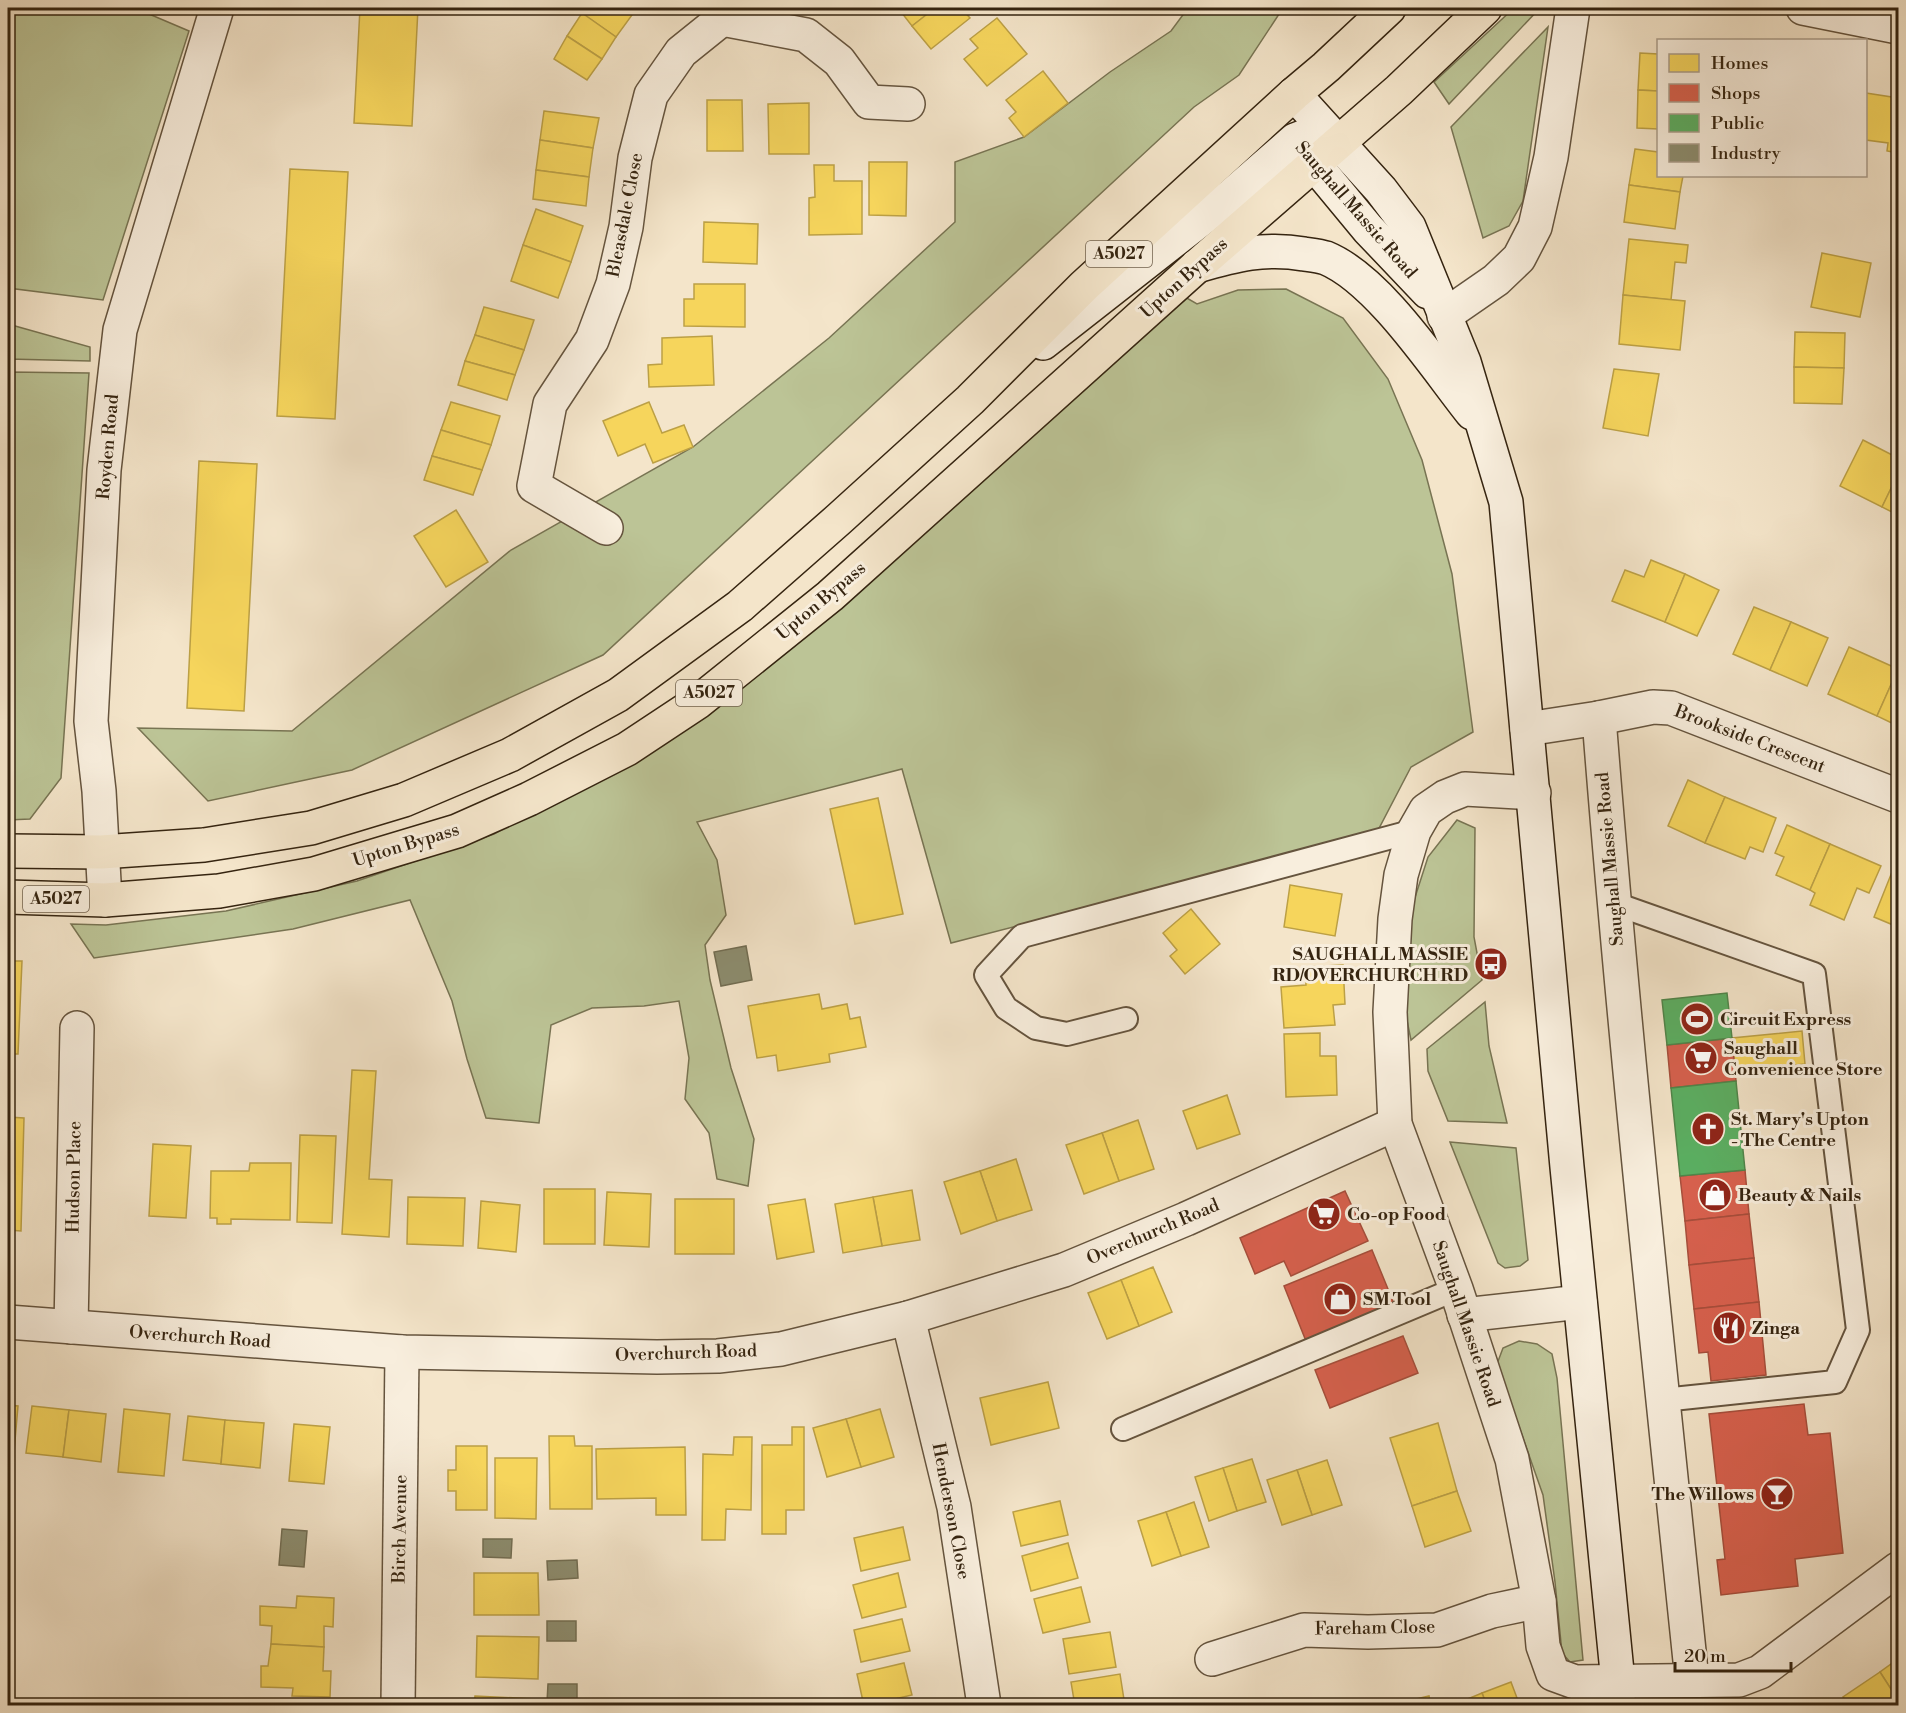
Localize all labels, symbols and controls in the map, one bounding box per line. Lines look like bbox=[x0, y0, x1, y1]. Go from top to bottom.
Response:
legend bbox=[1657, 39, 1867, 177]
text: Homes bbox=[1711, 52, 1768, 75]
text: Shops bbox=[1711, 82, 1761, 105]
text: Public bbox=[1711, 112, 1764, 135]
street label: Saughall Massie Road bbox=[1290, 137, 1422, 284]
text: Industry bbox=[1711, 142, 1781, 165]
street label: Bleasdale Close bbox=[601, 151, 648, 280]
street label: Upton Bypass bbox=[1135, 232, 1233, 323]
road number: A5027 bbox=[1086, 241, 1152, 267]
street label: Royden Road bbox=[92, 392, 124, 501]
street label: Upton Bypass bbox=[771, 557, 871, 645]
road number: A5027 bbox=[676, 680, 742, 706]
street label: Brookside Crescent bbox=[1670, 699, 1829, 779]
street label: Saughall Massie Road bbox=[1591, 770, 1629, 947]
street label: Upton Bypass bbox=[350, 818, 462, 872]
road number: A5027 bbox=[23, 886, 89, 912]
place label: SAUGHALL MASSIE RD/OVERCHURCH RD bbox=[1272, 943, 1468, 987]
bus stop icon: SAUGHALL MASSIE RD/OVERCHURCH RD bbox=[1473, 946, 1509, 982]
sports icon: Circuit Express bbox=[1679, 1001, 1715, 1037]
place label: Circuit Express bbox=[1720, 1008, 1852, 1031]
place label: Saughall Convenience Store bbox=[1724, 1037, 1883, 1081]
supermarket icon: Saughall Convenience Store bbox=[1683, 1040, 1719, 1076]
place label: St. Mary's Upton - The Centre bbox=[1731, 1108, 1869, 1152]
church icon: St. Mary's Upton - The Centre bbox=[1690, 1111, 1726, 1147]
street label: Hudson Place bbox=[62, 1121, 86, 1233]
shop icon: Beauty & Nails bbox=[1697, 1177, 1733, 1213]
place label: Beauty & Nails bbox=[1738, 1184, 1862, 1207]
street label: Overchurch Road bbox=[1083, 1193, 1224, 1270]
supermarket icon: Co-op Food bbox=[1306, 1196, 1342, 1232]
place label: Co-op Food bbox=[1347, 1203, 1446, 1226]
street label: Saughall Massie Road bbox=[1427, 1238, 1506, 1411]
shop icon: SM Tool bbox=[1322, 1281, 1358, 1317]
place label: SM Tool bbox=[1363, 1288, 1431, 1311]
restaurant icon: Zinga bbox=[1711, 1310, 1747, 1346]
place label: Zinga bbox=[1752, 1317, 1800, 1340]
street label: Overchurch Road bbox=[128, 1321, 272, 1353]
street label: Overchurch Road bbox=[615, 1339, 758, 1367]
street label: Henderson Close bbox=[926, 1441, 976, 1581]
street label: Birch Avenue bbox=[388, 1474, 412, 1585]
bar icon: The Willows bbox=[1759, 1476, 1795, 1512]
place label: The Willows bbox=[1652, 1483, 1754, 1506]
street label: Fareham Close bbox=[1314, 1615, 1436, 1641]
scale bar bbox=[1675, 1635, 1790, 1673]
text: 20 m bbox=[1684, 1645, 1726, 1668]

